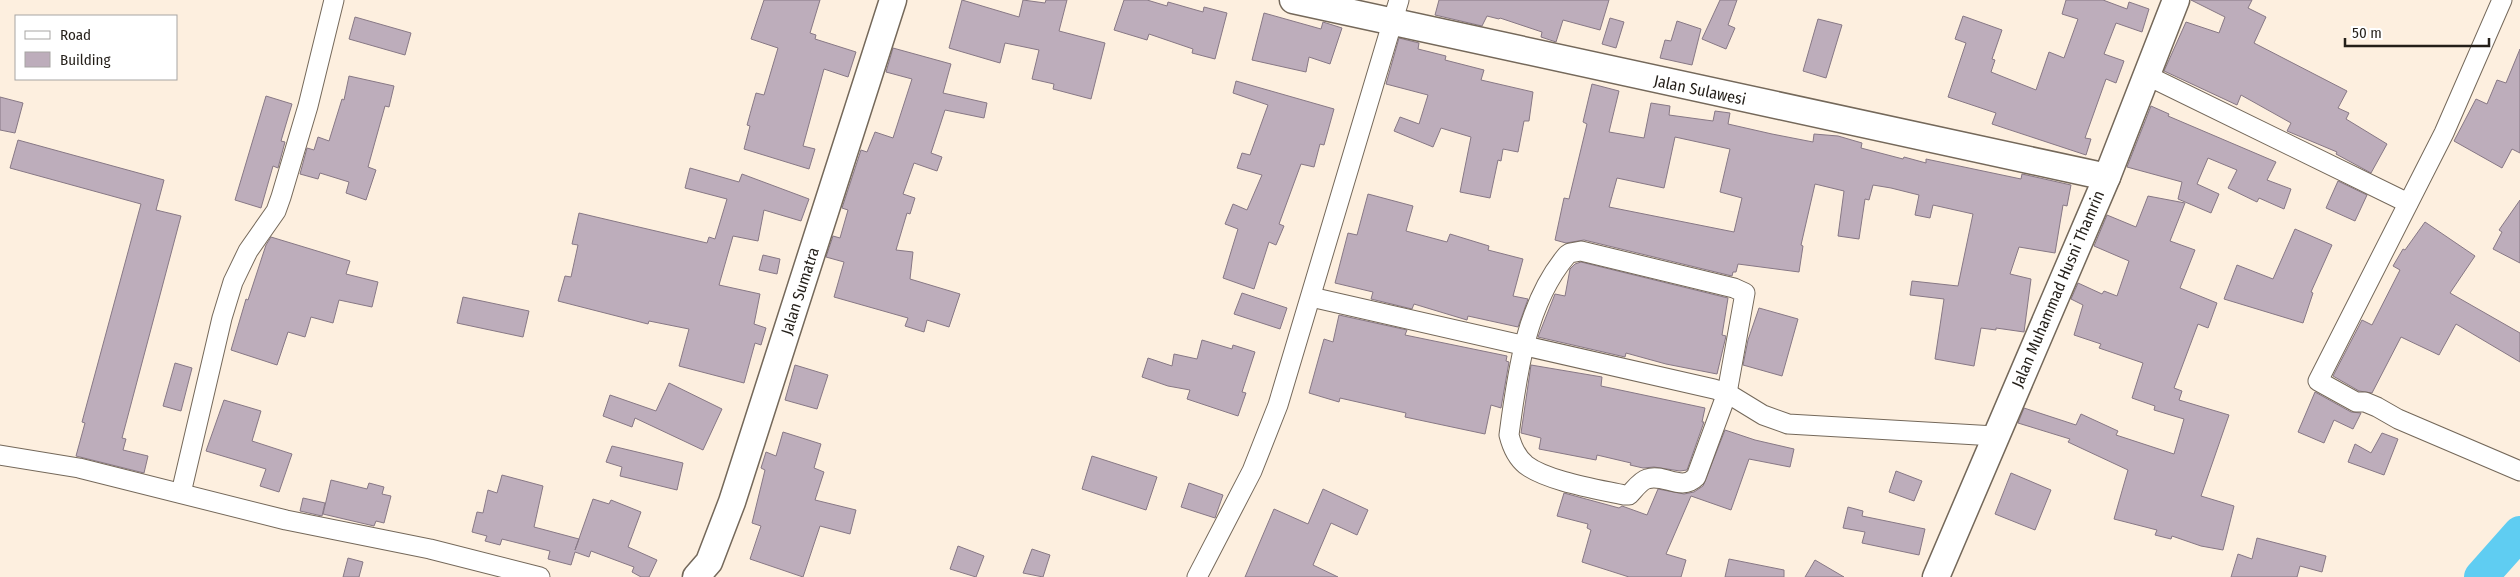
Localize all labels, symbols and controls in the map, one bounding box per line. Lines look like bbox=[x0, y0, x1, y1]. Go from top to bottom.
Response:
legend bbox=[15, 15, 178, 80]
scale bar bbox=[2345, 15, 2489, 47]
text: 50 m bbox=[2352, 24, 2382, 42]
text: Road bbox=[60, 26, 91, 44]
text: Building bbox=[60, 51, 111, 69]
street label: Jalan Sulawesi bbox=[1652, 71, 1748, 109]
street label: Jalan Muhammad Husni Thamrin bbox=[2008, 188, 2108, 390]
street label: Jalan Sumatra bbox=[777, 245, 823, 337]

